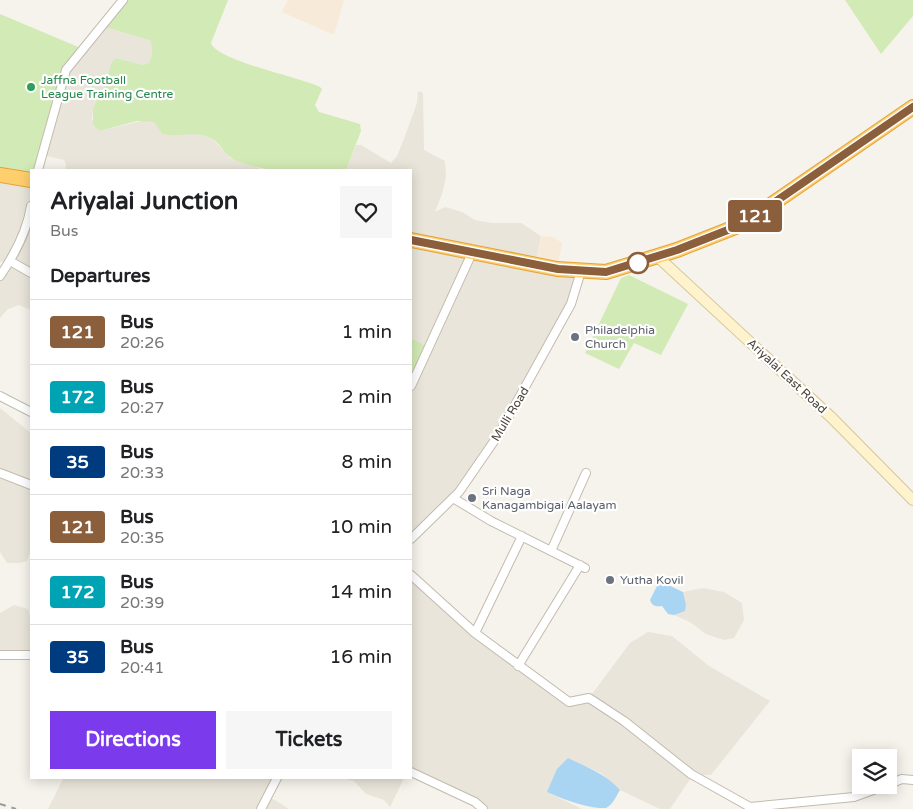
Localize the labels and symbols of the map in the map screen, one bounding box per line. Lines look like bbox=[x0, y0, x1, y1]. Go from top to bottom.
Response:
place label: Jaffna Football League Training Centre bbox=[41, 73, 174, 101]
marker: Jaffna Football League Training Centre bbox=[25, 81, 37, 93]
line badge: 121 bbox=[726, 200, 784, 232]
unlabelled marker bbox=[627, 252, 649, 274]
place label: Philadelphia Church bbox=[585, 323, 655, 351]
marker: Philadelphia Church bbox=[569, 331, 581, 343]
street label: Ariyalai East Road bbox=[744, 336, 830, 416]
street label: Mulli Road bbox=[488, 384, 532, 444]
place label: Sri Naga Kanagambigai Aalayam bbox=[482, 484, 617, 512]
marker: Sri Naga Kanagambigai Aalayam bbox=[466, 492, 478, 504]
place label: Yutha Kovil bbox=[620, 573, 684, 587]
marker: Yutha Kovil bbox=[604, 574, 616, 586]

